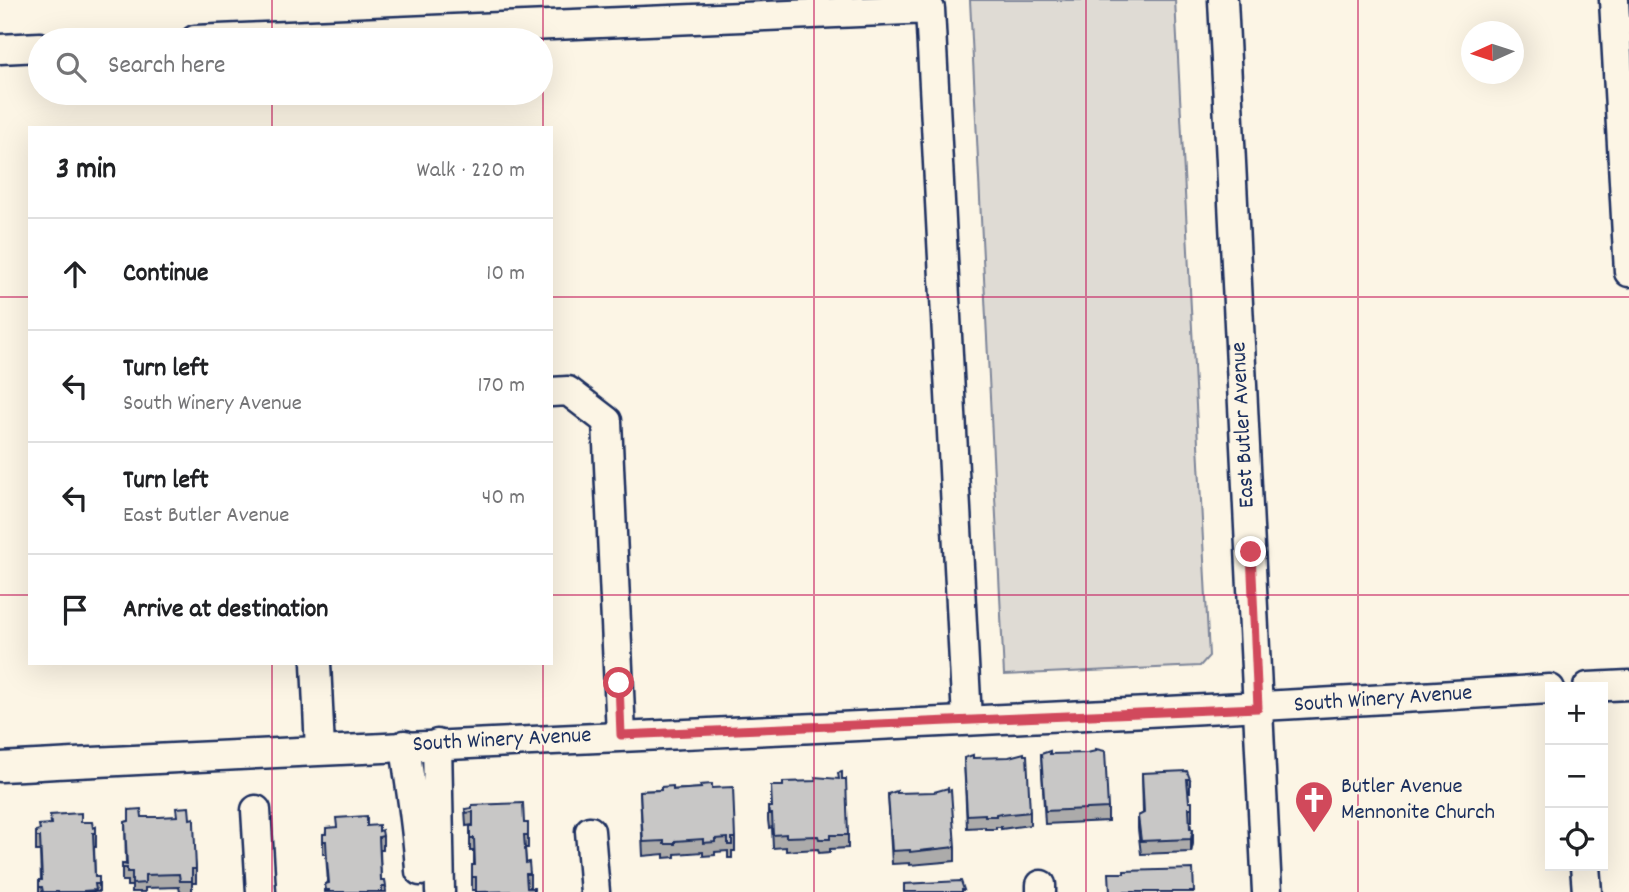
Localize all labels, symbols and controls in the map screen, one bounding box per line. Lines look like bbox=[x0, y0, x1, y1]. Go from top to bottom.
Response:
north arrow bbox=[1461, 21, 1524, 84]
search box bbox=[28, 28, 553, 105]
icon: search bbox=[52, 48, 90, 86]
text: Search here bbox=[108, 48, 226, 85]
text: 3 min bbox=[56, 150, 116, 193]
text: Walk · 220 m bbox=[417, 155, 525, 188]
icon: ahead bbox=[56, 255, 94, 293]
text: Continue bbox=[123, 256, 208, 293]
text: 10 m bbox=[486, 258, 525, 291]
street label: East Butler Avenue bbox=[1223, 341, 1265, 509]
text: Turn left bbox=[123, 351, 209, 388]
icon: left bbox=[56, 367, 94, 405]
text: 170 m bbox=[478, 370, 525, 403]
text: South Winery Avenue bbox=[123, 388, 302, 421]
text: Turn left bbox=[123, 463, 209, 500]
icon: left bbox=[56, 479, 94, 517]
text: 40 m bbox=[482, 482, 525, 515]
text: East Butler Avenue bbox=[123, 500, 289, 533]
route end bbox=[1235, 536, 1266, 567]
icon: arrive bbox=[56, 591, 94, 629]
text: Arrive at destination bbox=[123, 592, 328, 629]
route start bbox=[603, 667, 634, 698]
street label: South Winery Avenue bbox=[1293, 677, 1473, 723]
map controls bbox=[1545, 682, 1608, 871]
button: + bbox=[1545, 682, 1608, 745]
street label: South Winery Avenue bbox=[412, 720, 592, 762]
button: − bbox=[1545, 745, 1608, 808]
place label: Butler Avenue Mennonite Church bbox=[1341, 771, 1495, 830]
church icon: Butler Avenue Mennonite Church bbox=[1293, 779, 1335, 834]
button: locate bbox=[1545, 808, 1608, 871]

